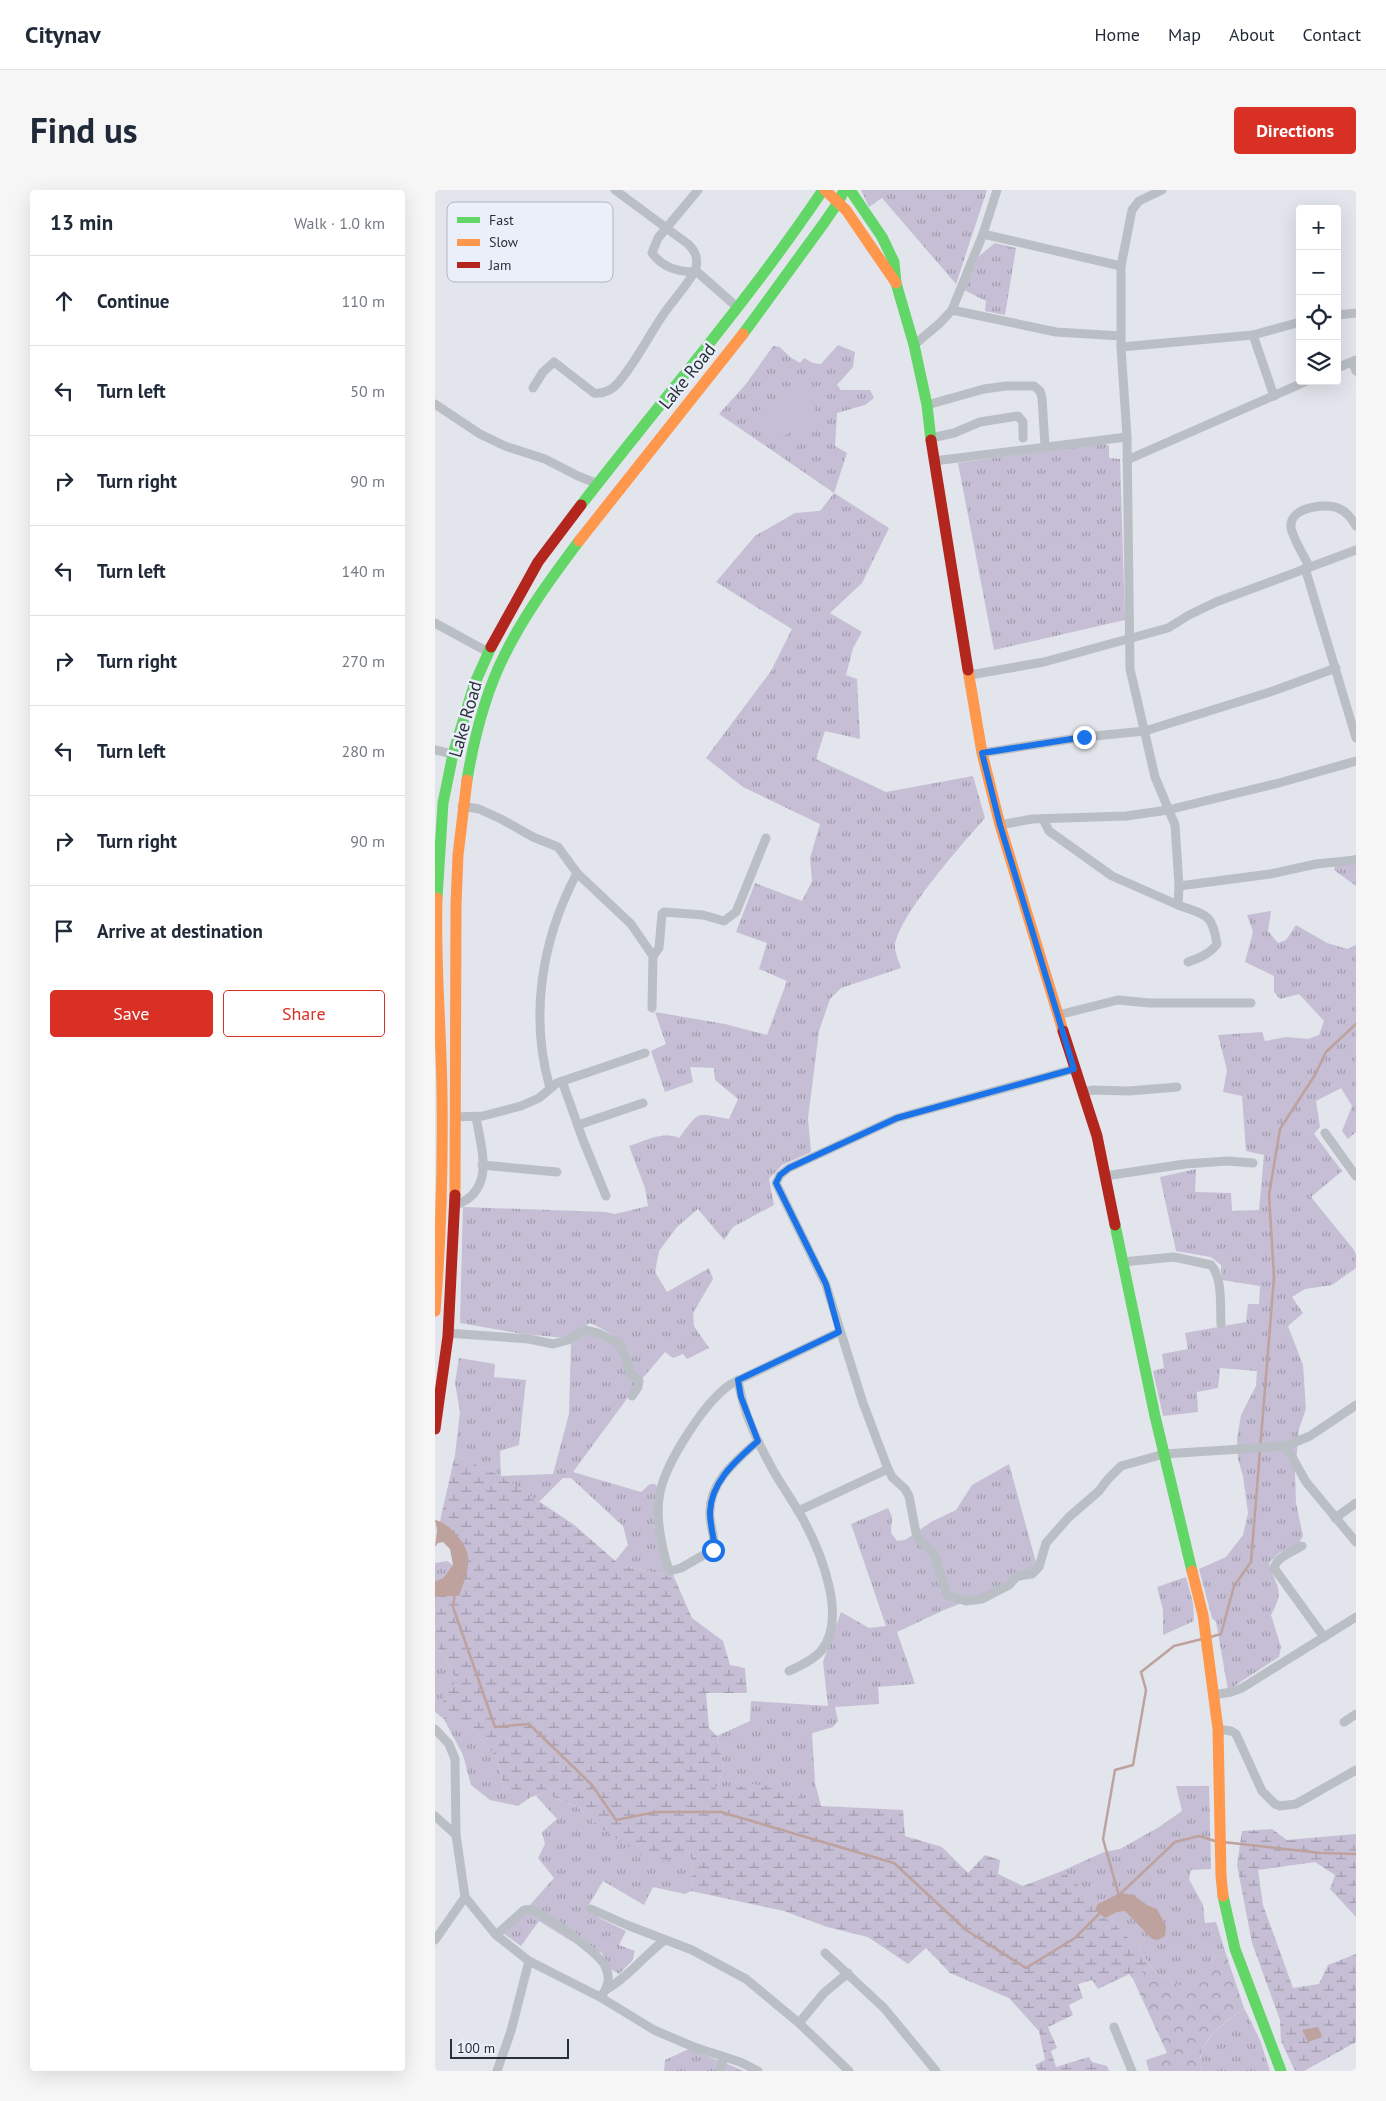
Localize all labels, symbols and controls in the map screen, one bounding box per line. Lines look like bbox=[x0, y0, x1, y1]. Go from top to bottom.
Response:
text: Citynav bbox=[25, 19, 101, 50]
text: Home bbox=[1094, 23, 1140, 46]
text: Map bbox=[1168, 23, 1201, 46]
text: About bbox=[1229, 23, 1275, 46]
text: Contact bbox=[1303, 23, 1361, 46]
text: Find us bbox=[30, 107, 138, 153]
button: Directions bbox=[1234, 107, 1356, 154]
legend bbox=[447, 202, 613, 282]
map controls bbox=[1296, 205, 1341, 385]
button: + bbox=[1296, 205, 1341, 250]
text: 13 min bbox=[50, 209, 113, 236]
text: Fast bbox=[489, 211, 514, 229]
text: Walk · 1.0 km bbox=[294, 213, 385, 233]
text: Slow bbox=[489, 233, 519, 251]
button: − bbox=[1296, 250, 1341, 295]
text: Jam bbox=[488, 256, 511, 274]
icon: ahead bbox=[50, 287, 78, 315]
text: Continue bbox=[97, 289, 169, 313]
text: 110 m bbox=[342, 291, 385, 311]
button: locate bbox=[1296, 295, 1341, 340]
street label: Lake Road bbox=[653, 338, 721, 414]
button: layers bbox=[1296, 340, 1341, 385]
icon: left bbox=[50, 377, 78, 405]
text: Turn left bbox=[97, 379, 166, 403]
text: 50 m bbox=[350, 381, 385, 401]
icon: right bbox=[50, 467, 78, 495]
text: Turn right bbox=[97, 469, 177, 493]
text: 90 m bbox=[350, 471, 385, 491]
icon: left bbox=[50, 557, 78, 585]
text: Turn left bbox=[97, 559, 166, 583]
text: 140 m bbox=[342, 561, 385, 581]
icon: right bbox=[50, 647, 78, 675]
text: Turn right bbox=[97, 649, 177, 673]
text: 270 m bbox=[342, 651, 385, 671]
street label: Lake Road bbox=[443, 678, 487, 760]
route end bbox=[1073, 726, 1096, 749]
icon: left bbox=[50, 737, 78, 765]
text: Turn left bbox=[97, 739, 166, 763]
text: 280 m bbox=[342, 741, 385, 761]
icon: right bbox=[50, 827, 78, 855]
text: Turn right bbox=[97, 829, 177, 853]
text: 90 m bbox=[350, 831, 385, 851]
icon: arrive bbox=[50, 917, 78, 945]
text: Arrive at destination bbox=[97, 919, 263, 943]
button: Save bbox=[50, 990, 213, 1037]
button: Share bbox=[223, 990, 385, 1037]
route start bbox=[702, 1539, 725, 1562]
scale bar bbox=[450, 2036, 569, 2059]
text: 100 m bbox=[457, 2039, 495, 2057]

